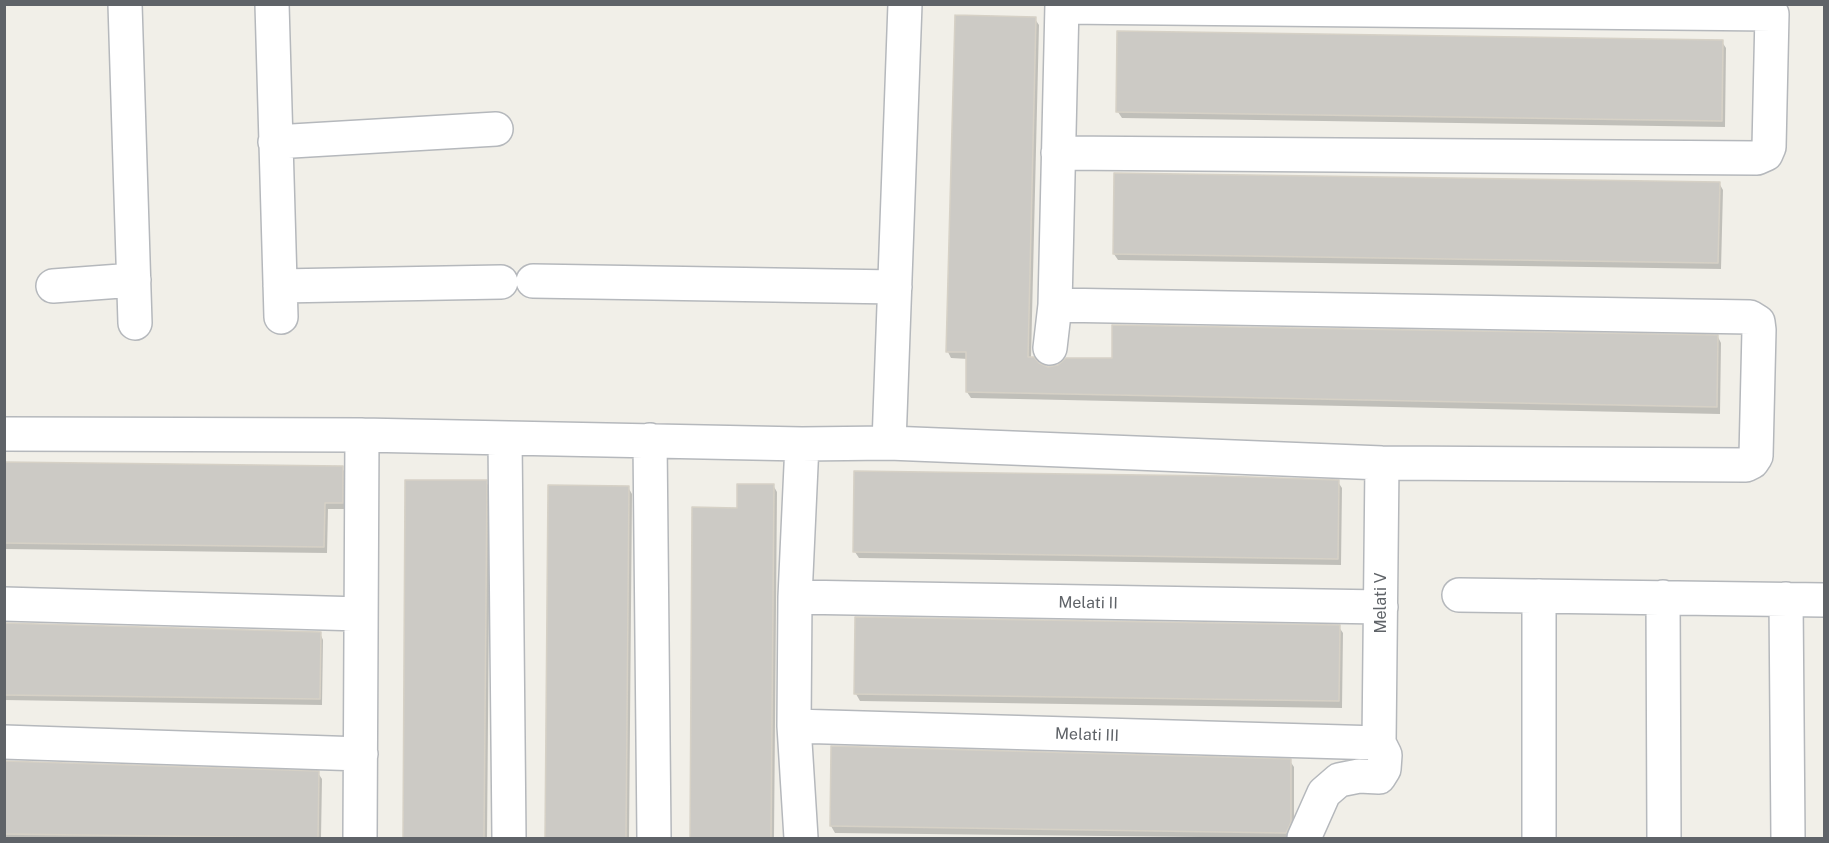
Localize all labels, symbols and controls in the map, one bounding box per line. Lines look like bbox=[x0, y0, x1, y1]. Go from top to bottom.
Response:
street label: Melati V bbox=[1371, 572, 1391, 634]
street label: Melati II bbox=[1058, 593, 1118, 613]
street label: Melati III bbox=[1055, 724, 1119, 746]

